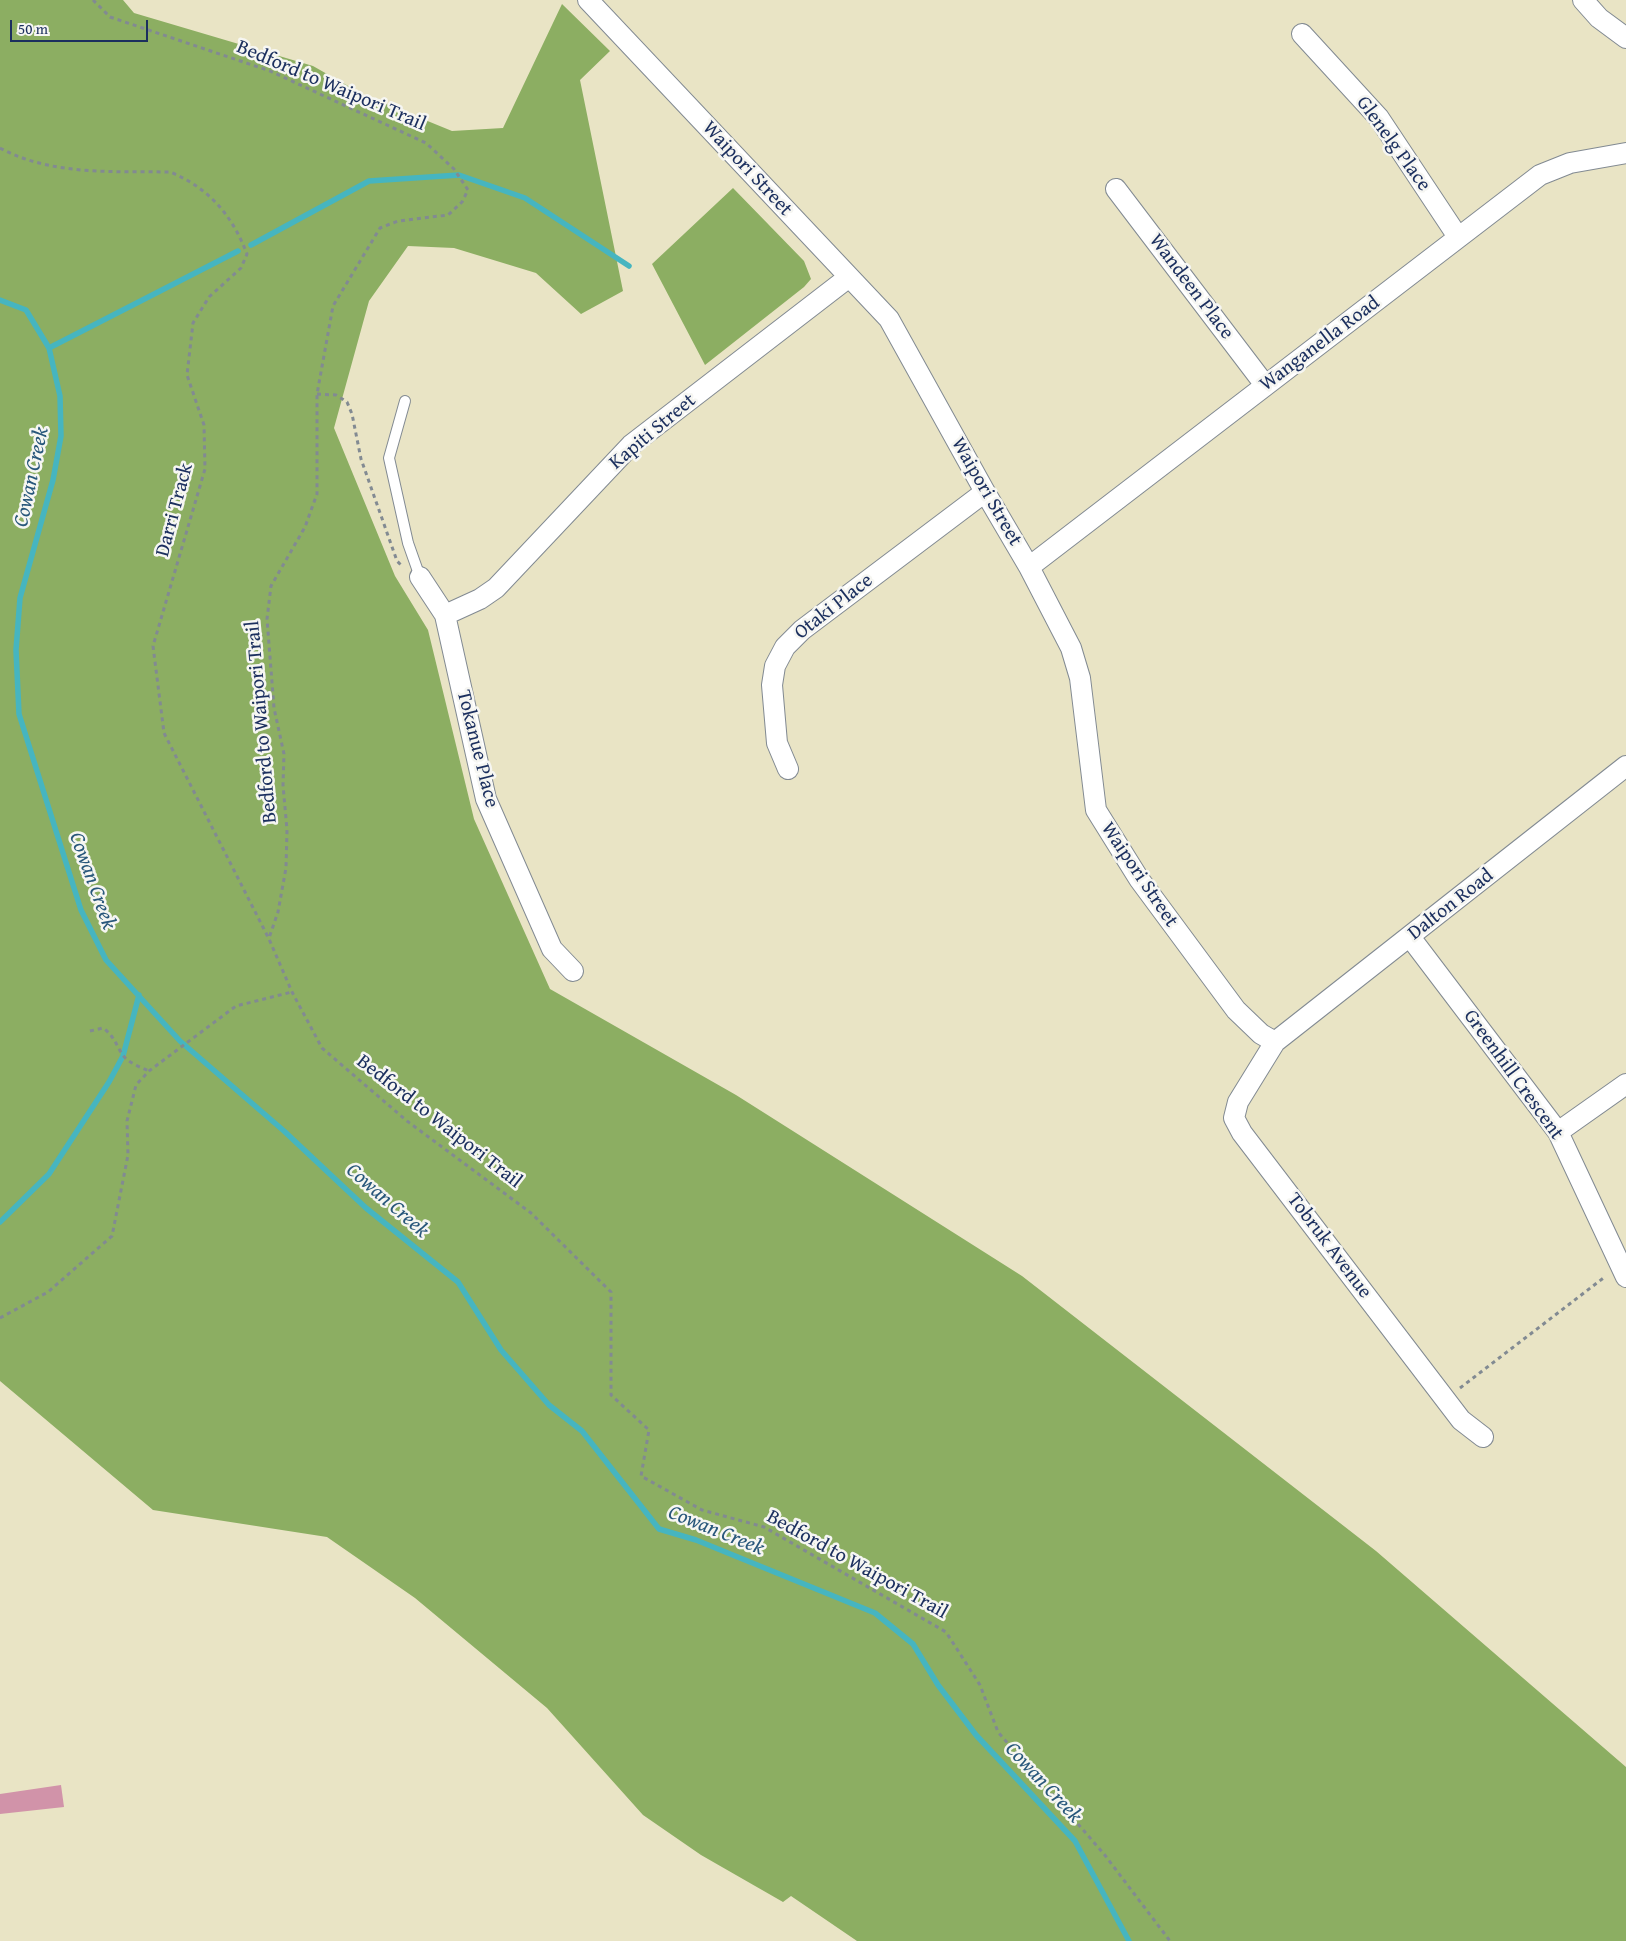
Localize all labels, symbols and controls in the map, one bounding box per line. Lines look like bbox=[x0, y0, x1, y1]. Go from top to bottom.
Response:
scale bar bbox=[12, 10, 150, 42]
text: 50 m bbox=[18, 18, 48, 39]
street label: Bedford to Waipori Trail bbox=[233, 35, 429, 137]
street label: Glenelg Place bbox=[1351, 92, 1435, 196]
street label: Waipori Street bbox=[697, 117, 797, 221]
street label: Wandeen Place bbox=[1143, 229, 1239, 345]
street label: Wanganella Road bbox=[1255, 291, 1385, 397]
street label: Kapiti Street bbox=[605, 389, 701, 475]
water label: Cowan Creek bbox=[9, 425, 55, 529]
street label: Waipori Street bbox=[945, 434, 1027, 550]
street label: Darri Track bbox=[151, 461, 199, 559]
street label: Otaki Place bbox=[790, 569, 878, 645]
street label: Bedford to Waipori Trail bbox=[241, 620, 283, 824]
street label: Tokanue Place bbox=[451, 688, 503, 810]
street label: Waipori Street bbox=[1095, 818, 1183, 932]
water label: Cowan Creek bbox=[63, 829, 121, 933]
street label: Dalton Road bbox=[1403, 864, 1499, 946]
street label: Greenhill Crescent bbox=[1458, 1005, 1568, 1145]
street label: Bedford to Waipori Trail bbox=[352, 1050, 526, 1194]
water label: Cowan Creek bbox=[341, 1158, 433, 1244]
street label: Tobruk Avenue bbox=[1281, 1188, 1377, 1304]
water label: Cowan Creek bbox=[664, 1500, 768, 1562]
street label: Bedford to Waipori Trail bbox=[762, 1505, 952, 1625]
water label: Cowan Creek bbox=[999, 1737, 1087, 1829]

